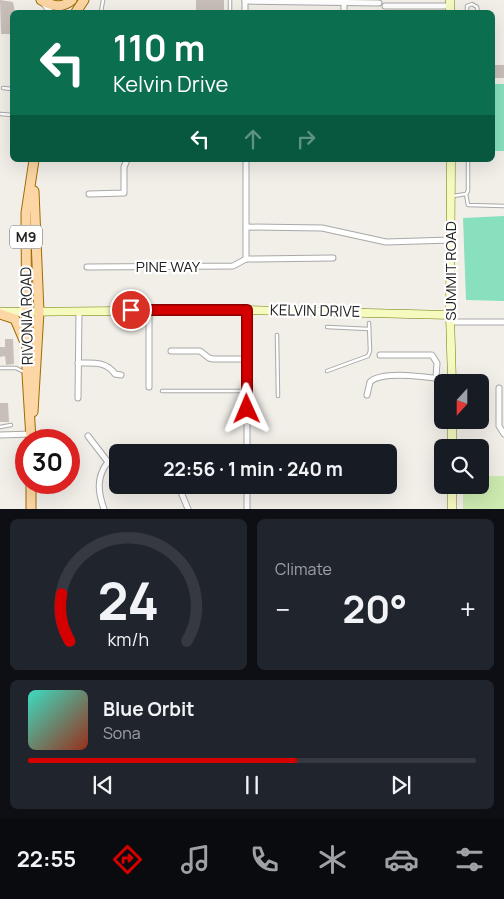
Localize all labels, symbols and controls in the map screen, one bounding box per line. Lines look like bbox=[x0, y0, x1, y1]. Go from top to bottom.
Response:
text: 110 m bbox=[113, 24, 205, 72]
icon: left bbox=[30, 30, 95, 95]
text: Kelvin Drive bbox=[113, 69, 228, 99]
icon: left bbox=[186, 125, 214, 153]
icon: ahead bbox=[239, 125, 267, 153]
icon: right bbox=[292, 125, 320, 153]
street label: SUMMIT ROAD bbox=[440, 221, 461, 321]
road number: M9 bbox=[10, 226, 42, 248]
street label: PINE WAY bbox=[136, 256, 201, 277]
street label: RIVONIA ROAD bbox=[15, 267, 38, 365]
pin bbox=[110, 289, 152, 331]
icon: arrive bbox=[117, 296, 145, 324]
street label: KELVIN DRIVE bbox=[270, 299, 360, 322]
north arrow bbox=[434, 374, 489, 429]
map controls bbox=[434, 374, 489, 494]
position arrow bbox=[220, 382, 272, 434]
speed limit sign: 30 bbox=[15, 429, 80, 494]
button: search bbox=[434, 439, 489, 494]
text: 22:56 · 1 min · 240 m bbox=[163, 456, 343, 482]
text: Climate bbox=[275, 558, 332, 580]
text: 24 bbox=[98, 565, 159, 636]
text: 20° bbox=[343, 582, 407, 634]
text: − bbox=[275, 590, 290, 628]
text: + bbox=[460, 590, 476, 628]
text: km/h bbox=[108, 627, 149, 651]
text: Blue Orbit bbox=[103, 696, 195, 722]
text: Sona bbox=[103, 722, 141, 744]
icon: previous bbox=[89, 771, 117, 799]
icon: pause bbox=[238, 771, 266, 799]
icon: next bbox=[387, 771, 415, 799]
icon: directions bbox=[110, 842, 145, 877]
icon: music bbox=[178, 842, 213, 877]
icon: phone bbox=[247, 842, 282, 877]
icon: climate bbox=[315, 842, 350, 877]
icon: car bbox=[384, 842, 419, 877]
icon: filters bbox=[452, 842, 487, 877]
text: 22:55 bbox=[17, 844, 76, 874]

